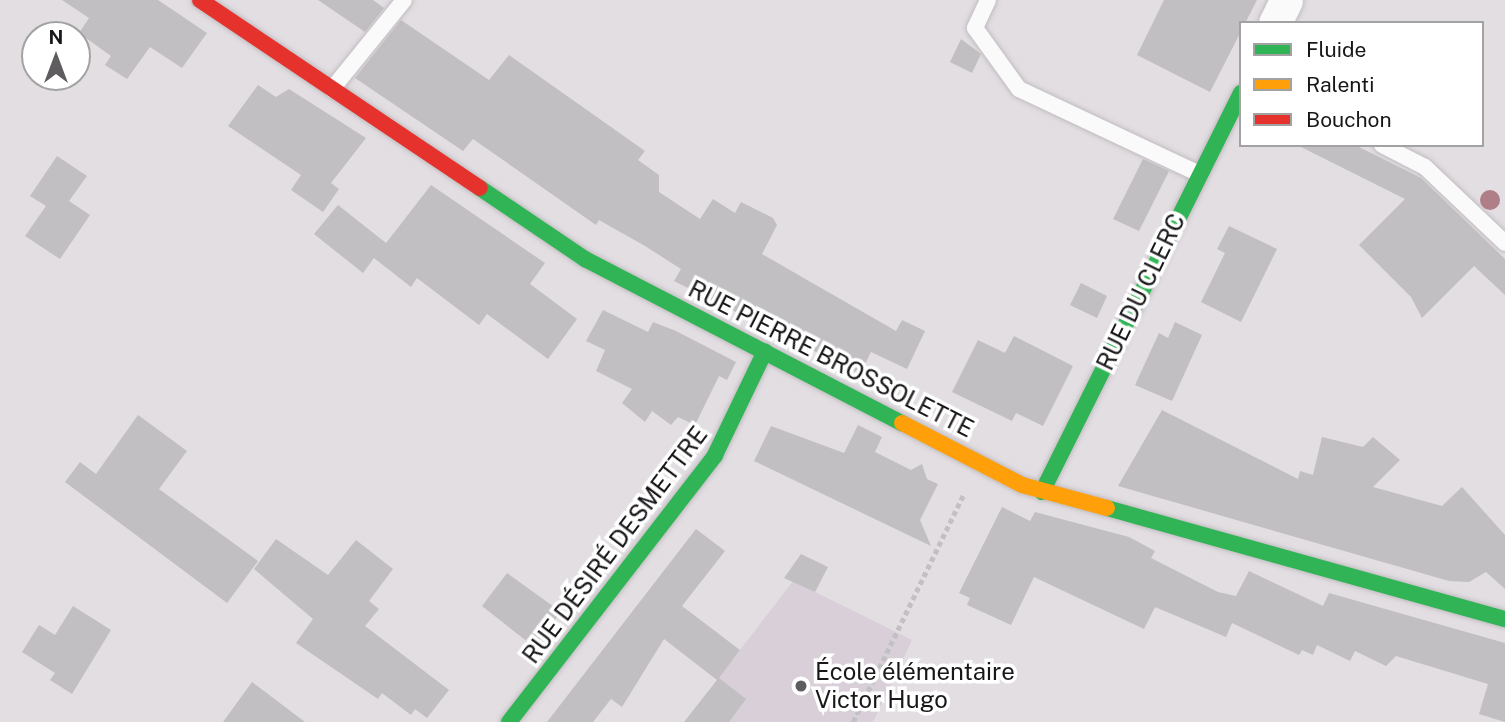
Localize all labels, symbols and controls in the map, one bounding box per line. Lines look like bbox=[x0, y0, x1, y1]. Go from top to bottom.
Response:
north arrow bbox=[21, 21, 91, 91]
legend bbox=[1239, 21, 1484, 147]
text: N bbox=[49, 26, 63, 48]
text: Fluide bbox=[1306, 37, 1366, 62]
text: Ralenti bbox=[1306, 72, 1374, 97]
text: Bouchon bbox=[1306, 107, 1392, 132]
street label: RUE DU CLERC bbox=[1091, 209, 1191, 375]
street label: RUE PIERRE BROSSOLETTE bbox=[684, 274, 978, 444]
street label: RUE DÉSIRÉ DESMETTRE bbox=[516, 421, 714, 669]
place label: École élémentaire Victor Hugo bbox=[815, 658, 1015, 714]
marker: École élémentaire Victor Hugo bbox=[793, 678, 809, 694]

